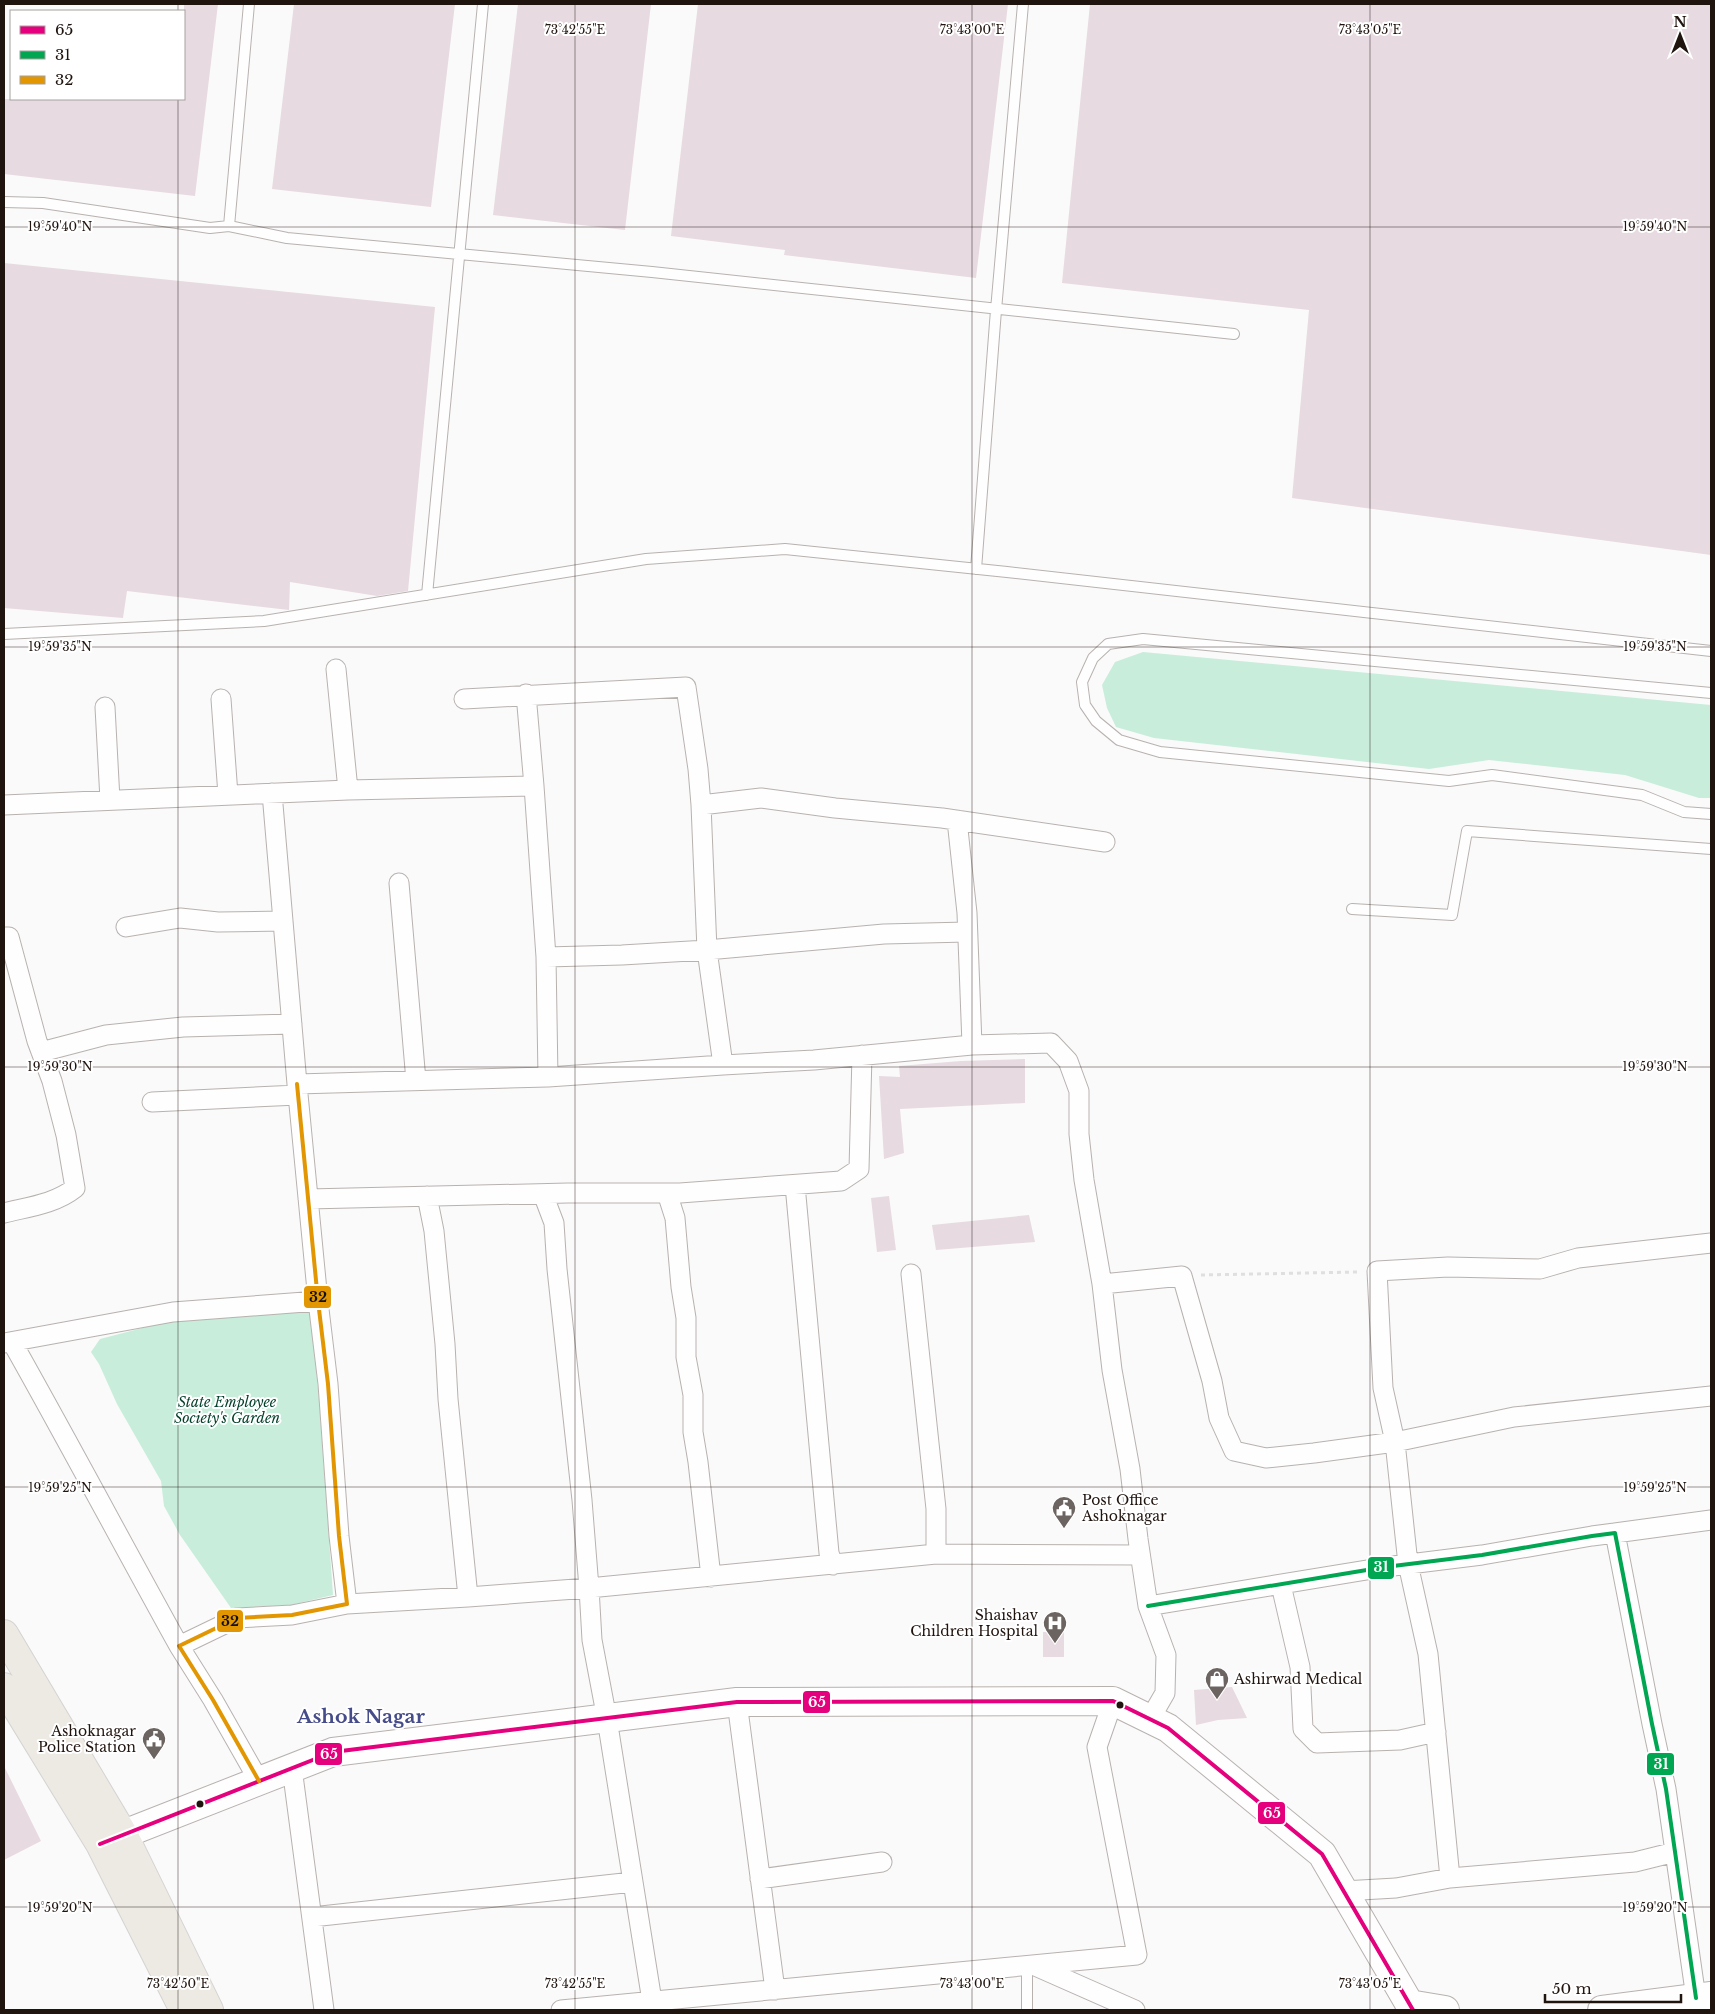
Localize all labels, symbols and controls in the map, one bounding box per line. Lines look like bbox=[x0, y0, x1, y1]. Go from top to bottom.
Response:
legend bbox=[10, 10, 185, 100]
north arrow bbox=[1655, 10, 1705, 60]
text: N bbox=[1673, 13, 1687, 31]
text: 65 bbox=[55, 20, 73, 39]
text: 73°42'55"E bbox=[545, 22, 606, 37]
text: 73°43'00"E bbox=[940, 22, 1004, 37]
text: 73°43'05"E bbox=[1339, 22, 1402, 37]
text: 31 bbox=[55, 45, 71, 64]
text: 32 bbox=[55, 70, 73, 89]
text: 19°59'40"N bbox=[28, 219, 92, 234]
text: 19°59'40"N bbox=[1623, 219, 1687, 234]
text: 19°59'35"N bbox=[28, 639, 92, 654]
text: 19°59'35"N bbox=[1623, 639, 1687, 654]
text: 19°59'30"N bbox=[27, 1059, 93, 1074]
text: 19°59'30"N bbox=[1622, 1059, 1688, 1074]
line badge: 32 bbox=[303, 1285, 332, 1309]
text: 32 bbox=[309, 1288, 327, 1306]
park label: State Employee Society's Garden bbox=[174, 1393, 280, 1427]
text: 19°59'25"N bbox=[28, 1480, 92, 1495]
text: 19°59'25"N bbox=[1623, 1480, 1687, 1495]
place label: Post Office Ashoknagar bbox=[1081, 1491, 1167, 1525]
public building icon: Post Office Ashoknagar bbox=[1051, 1495, 1077, 1529]
line badge: 31 bbox=[1367, 1556, 1395, 1580]
text: 31 bbox=[1373, 1558, 1389, 1576]
place label: Shaishav Children Hospital bbox=[910, 1606, 1038, 1640]
line badge: 32 bbox=[216, 1609, 244, 1633]
hospital icon: Shaishav Children Hospital bbox=[1042, 1610, 1068, 1644]
text: 32 bbox=[221, 1612, 239, 1630]
shop icon: Ashirwad Medical bbox=[1204, 1666, 1230, 1700]
place label: Ashirwad Medical bbox=[1233, 1670, 1363, 1688]
line badge: 65 bbox=[802, 1690, 831, 1714]
text: 65 bbox=[808, 1693, 826, 1711]
unlabelled marker bbox=[1115, 1700, 1125, 1710]
district label: Ashok Nagar bbox=[296, 1705, 425, 1728]
place label: Ashoknagar Police Station bbox=[38, 1722, 136, 1756]
public building icon: Ashoknagar Police Station bbox=[141, 1726, 167, 1760]
line badge: 65 bbox=[314, 1742, 343, 1766]
text: 65 bbox=[320, 1745, 338, 1763]
line badge: 31 bbox=[1646, 1752, 1675, 1776]
text: 31 bbox=[1653, 1755, 1669, 1773]
unlabelled marker bbox=[195, 1799, 205, 1809]
line badge: 65 bbox=[1257, 1801, 1286, 1825]
text: 65 bbox=[1263, 1804, 1281, 1822]
text: 19°59'20"N bbox=[27, 1900, 93, 1915]
text: 19°59'20"N bbox=[1622, 1900, 1688, 1915]
scale bar bbox=[1545, 1972, 1681, 2004]
text: 73°42'50"E bbox=[147, 1976, 209, 1991]
text: 73°42'55"E bbox=[545, 1976, 606, 1991]
text: 73°43'00"E bbox=[940, 1976, 1004, 1991]
text: 73°43'05"E bbox=[1339, 1976, 1402, 1991]
text: 50 m bbox=[1552, 1979, 1592, 1998]

